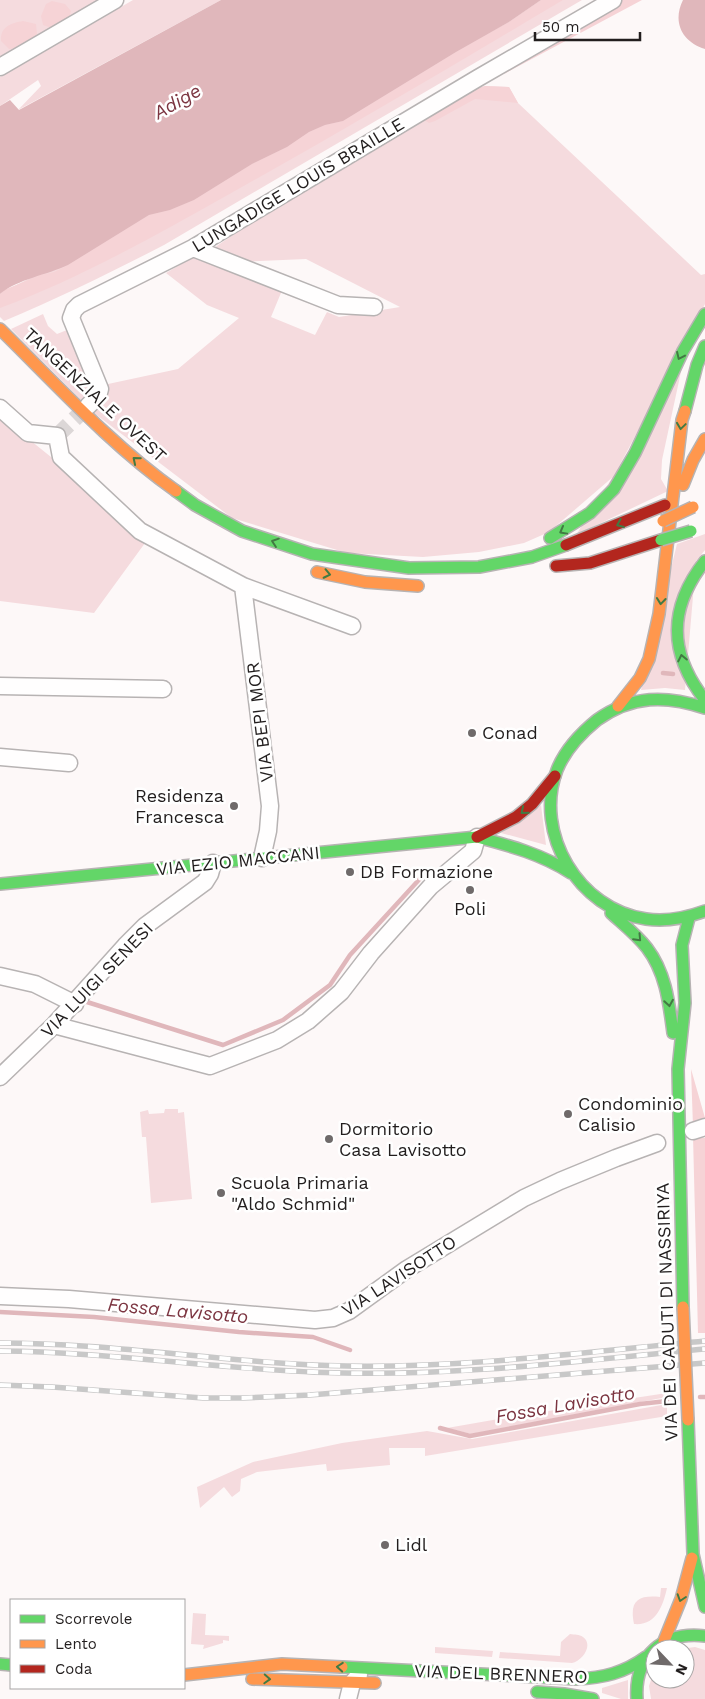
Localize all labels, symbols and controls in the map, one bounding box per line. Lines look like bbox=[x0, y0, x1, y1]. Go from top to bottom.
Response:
scale bar bbox=[535, 10, 640, 42]
text: 50 m bbox=[542, 18, 579, 36]
water label: Adige bbox=[148, 79, 205, 125]
street label: LUNGADIGE LOUIS BRAILLE bbox=[188, 113, 408, 256]
street label: TANGENZIALE OVEST bbox=[20, 323, 171, 466]
one-way arrow bbox=[676, 351, 686, 360]
one-way arrow bbox=[676, 422, 687, 430]
one-way arrow bbox=[132, 457, 141, 466]
one-way arrow bbox=[616, 518, 625, 529]
one-way arrow bbox=[560, 525, 569, 535]
one-way arrow bbox=[271, 538, 279, 548]
one-way arrow bbox=[323, 568, 331, 579]
one-way arrow bbox=[655, 598, 666, 606]
one-way arrow bbox=[677, 654, 687, 663]
street label: VIA BEPI MOR bbox=[242, 661, 277, 783]
place label: Conad bbox=[482, 722, 538, 743]
marker: Conad bbox=[466, 727, 478, 739]
place label: Residenza Francesca bbox=[135, 785, 224, 827]
marker: Residenza Francesca bbox=[228, 800, 240, 812]
one-way arrow bbox=[521, 805, 530, 813]
street label: VIA EZIO MACCANI bbox=[155, 841, 321, 880]
place label: DB Formazione bbox=[360, 861, 493, 882]
marker: DB Formazione bbox=[344, 866, 356, 878]
marker: Poli bbox=[464, 884, 476, 896]
place label: Poli bbox=[454, 898, 486, 919]
street label: VIA LUIGI SENESI bbox=[36, 918, 157, 1042]
one-way arrow bbox=[632, 933, 641, 942]
one-way arrow bbox=[663, 998, 673, 1007]
place label: Condominio Calisio bbox=[578, 1093, 683, 1135]
marker: Condominio Calisio bbox=[562, 1108, 574, 1120]
place label: Dormitorio Casa Lavisotto bbox=[339, 1118, 467, 1160]
marker: Dormitorio Casa Lavisotto bbox=[323, 1133, 335, 1145]
place label: Scuola Primaria "Aldo Schmid" bbox=[231, 1172, 369, 1214]
street label: VIA DEI CADUTI DI NASSIRIYA bbox=[651, 1182, 682, 1442]
marker: Scuola Primaria "Aldo Schmid" bbox=[215, 1187, 227, 1199]
street label: VIA LAVISOTTO bbox=[338, 1231, 460, 1320]
water label: Fossa Lavisotto bbox=[107, 1293, 249, 1328]
water label: Fossa Lavisotto bbox=[494, 1381, 637, 1428]
place label: Lidl bbox=[395, 1534, 428, 1555]
marker: Lidl bbox=[379, 1539, 391, 1551]
one-way arrow bbox=[676, 1593, 686, 1602]
legend bbox=[10, 1599, 185, 1689]
text: Scorrevole bbox=[55, 1610, 133, 1628]
text: Lento bbox=[55, 1635, 97, 1653]
north arrow bbox=[645, 1639, 695, 1689]
text: Coda bbox=[55, 1660, 93, 1678]
street label: VIA DEL BRENNERO bbox=[414, 1660, 588, 1687]
one-way arrow bbox=[336, 1661, 344, 1672]
text: N bbox=[672, 1661, 691, 1678]
one-way arrow bbox=[264, 1674, 272, 1685]

